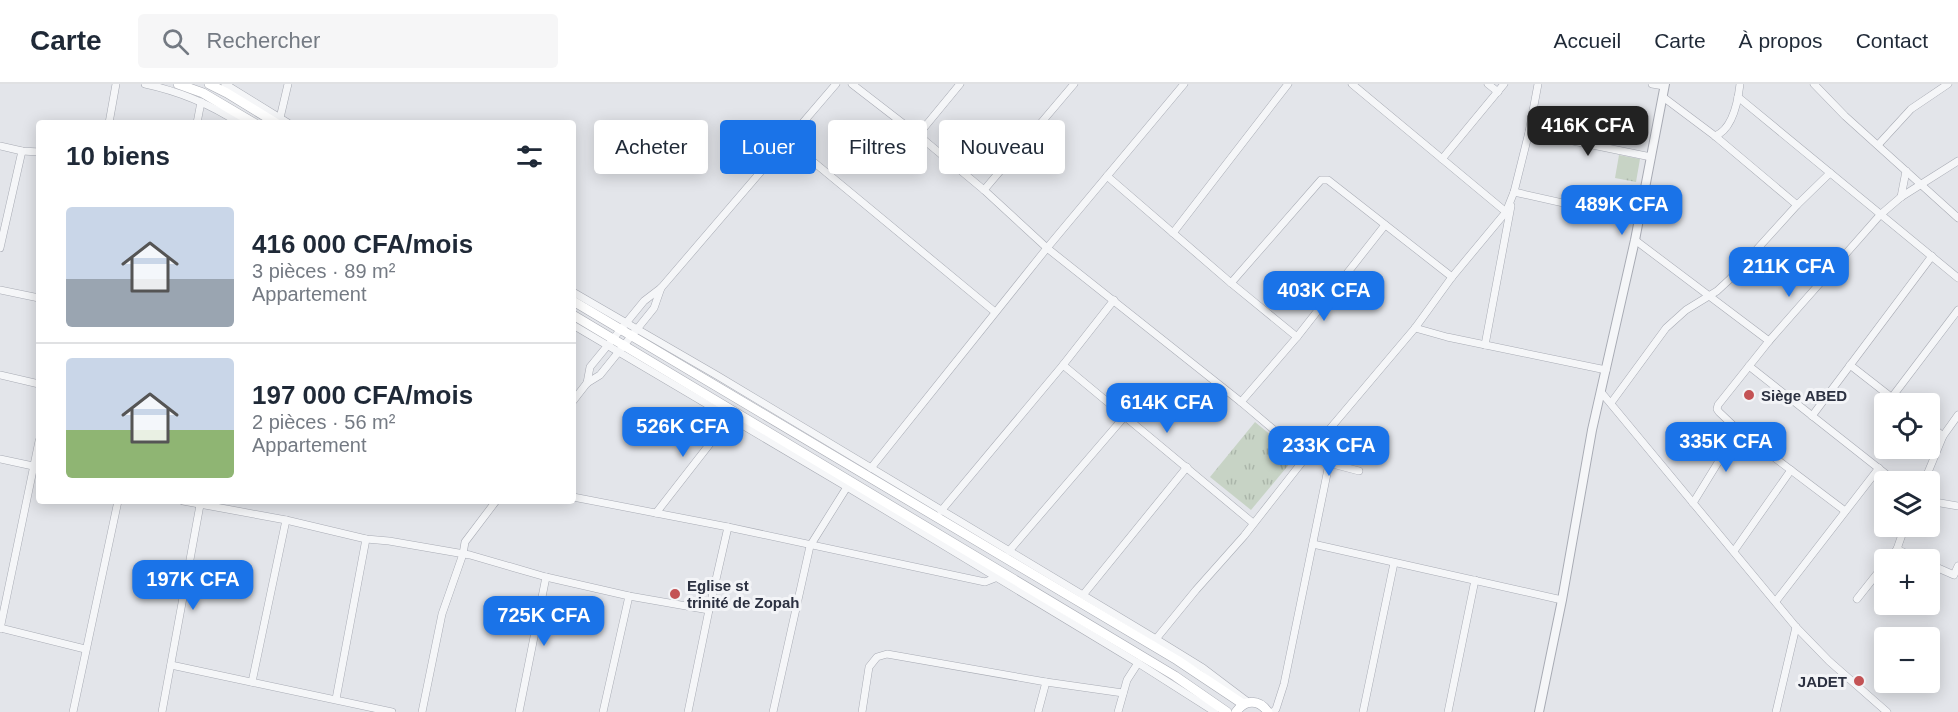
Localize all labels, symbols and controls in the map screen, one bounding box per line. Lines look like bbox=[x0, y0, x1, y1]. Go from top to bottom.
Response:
search box bbox=[138, 14, 558, 68]
text: Carte bbox=[30, 25, 102, 56]
icon: search bbox=[159, 25, 192, 58]
text: Rechercher bbox=[207, 28, 320, 53]
text: Accueil bbox=[1554, 29, 1621, 52]
text: Carte bbox=[1654, 29, 1706, 52]
text: À propos bbox=[1739, 29, 1823, 52]
text: Contact bbox=[1856, 29, 1928, 52]
pin: 416K CFA bbox=[1526, 106, 1650, 157]
text: 416K CFA bbox=[1541, 114, 1635, 136]
chip: Acheter bbox=[594, 120, 708, 174]
chip: Louer bbox=[720, 120, 816, 174]
chip: Filtres bbox=[828, 120, 927, 174]
chip: Nouveau bbox=[939, 120, 1065, 174]
icon: filters bbox=[513, 140, 546, 173]
text: 10 biens bbox=[66, 141, 170, 171]
pin: 489K CFA bbox=[1560, 185, 1684, 236]
text: 489K CFA bbox=[1575, 193, 1669, 215]
text: 416 000 CFA/mois bbox=[252, 229, 473, 259]
icon: home bbox=[114, 231, 186, 303]
pin: 211K CFA bbox=[1727, 247, 1851, 298]
text: 211K CFA bbox=[1743, 255, 1835, 277]
text: 3 pièces · 89 m² bbox=[252, 260, 395, 282]
pin: 403K CFA bbox=[1262, 271, 1386, 322]
text: 403K CFA bbox=[1277, 279, 1371, 301]
text: Appartement bbox=[252, 283, 367, 305]
text: 197 000 CFA/mois bbox=[252, 380, 473, 410]
icon: home bbox=[114, 382, 186, 454]
pin: 614K CFA bbox=[1105, 383, 1229, 434]
place label: Siège ABED bbox=[1761, 387, 1847, 404]
marker: Siège ABED bbox=[1742, 388, 1756, 402]
text: 614K CFA bbox=[1120, 391, 1214, 413]
map controls bbox=[1874, 393, 1940, 693]
button: locate bbox=[1874, 393, 1940, 459]
pin: 526K CFA bbox=[621, 407, 745, 458]
text: 2 pièces · 56 m² bbox=[252, 411, 395, 433]
text: 526K CFA bbox=[636, 415, 730, 437]
pin: 335K CFA bbox=[1664, 422, 1788, 473]
pin: 233K CFA bbox=[1267, 426, 1391, 477]
text: 335K CFA bbox=[1679, 430, 1773, 452]
text: Appartement bbox=[252, 434, 367, 456]
text: 233K CFA bbox=[1282, 434, 1376, 456]
button: layers bbox=[1874, 471, 1940, 537]
button: + bbox=[1874, 549, 1940, 615]
pin: 197K CFA bbox=[131, 560, 255, 611]
text: 197K CFA bbox=[146, 568, 240, 590]
place label: Eglise st trinité de Zopah bbox=[687, 577, 800, 611]
marker: Eglise st trinité de Zopah bbox=[668, 587, 682, 601]
pin: 725K CFA bbox=[482, 596, 606, 647]
text: 725K CFA bbox=[497, 604, 591, 626]
button: − bbox=[1874, 627, 1940, 693]
place label: JADET bbox=[1798, 673, 1847, 690]
marker: JADET bbox=[1852, 674, 1866, 688]

